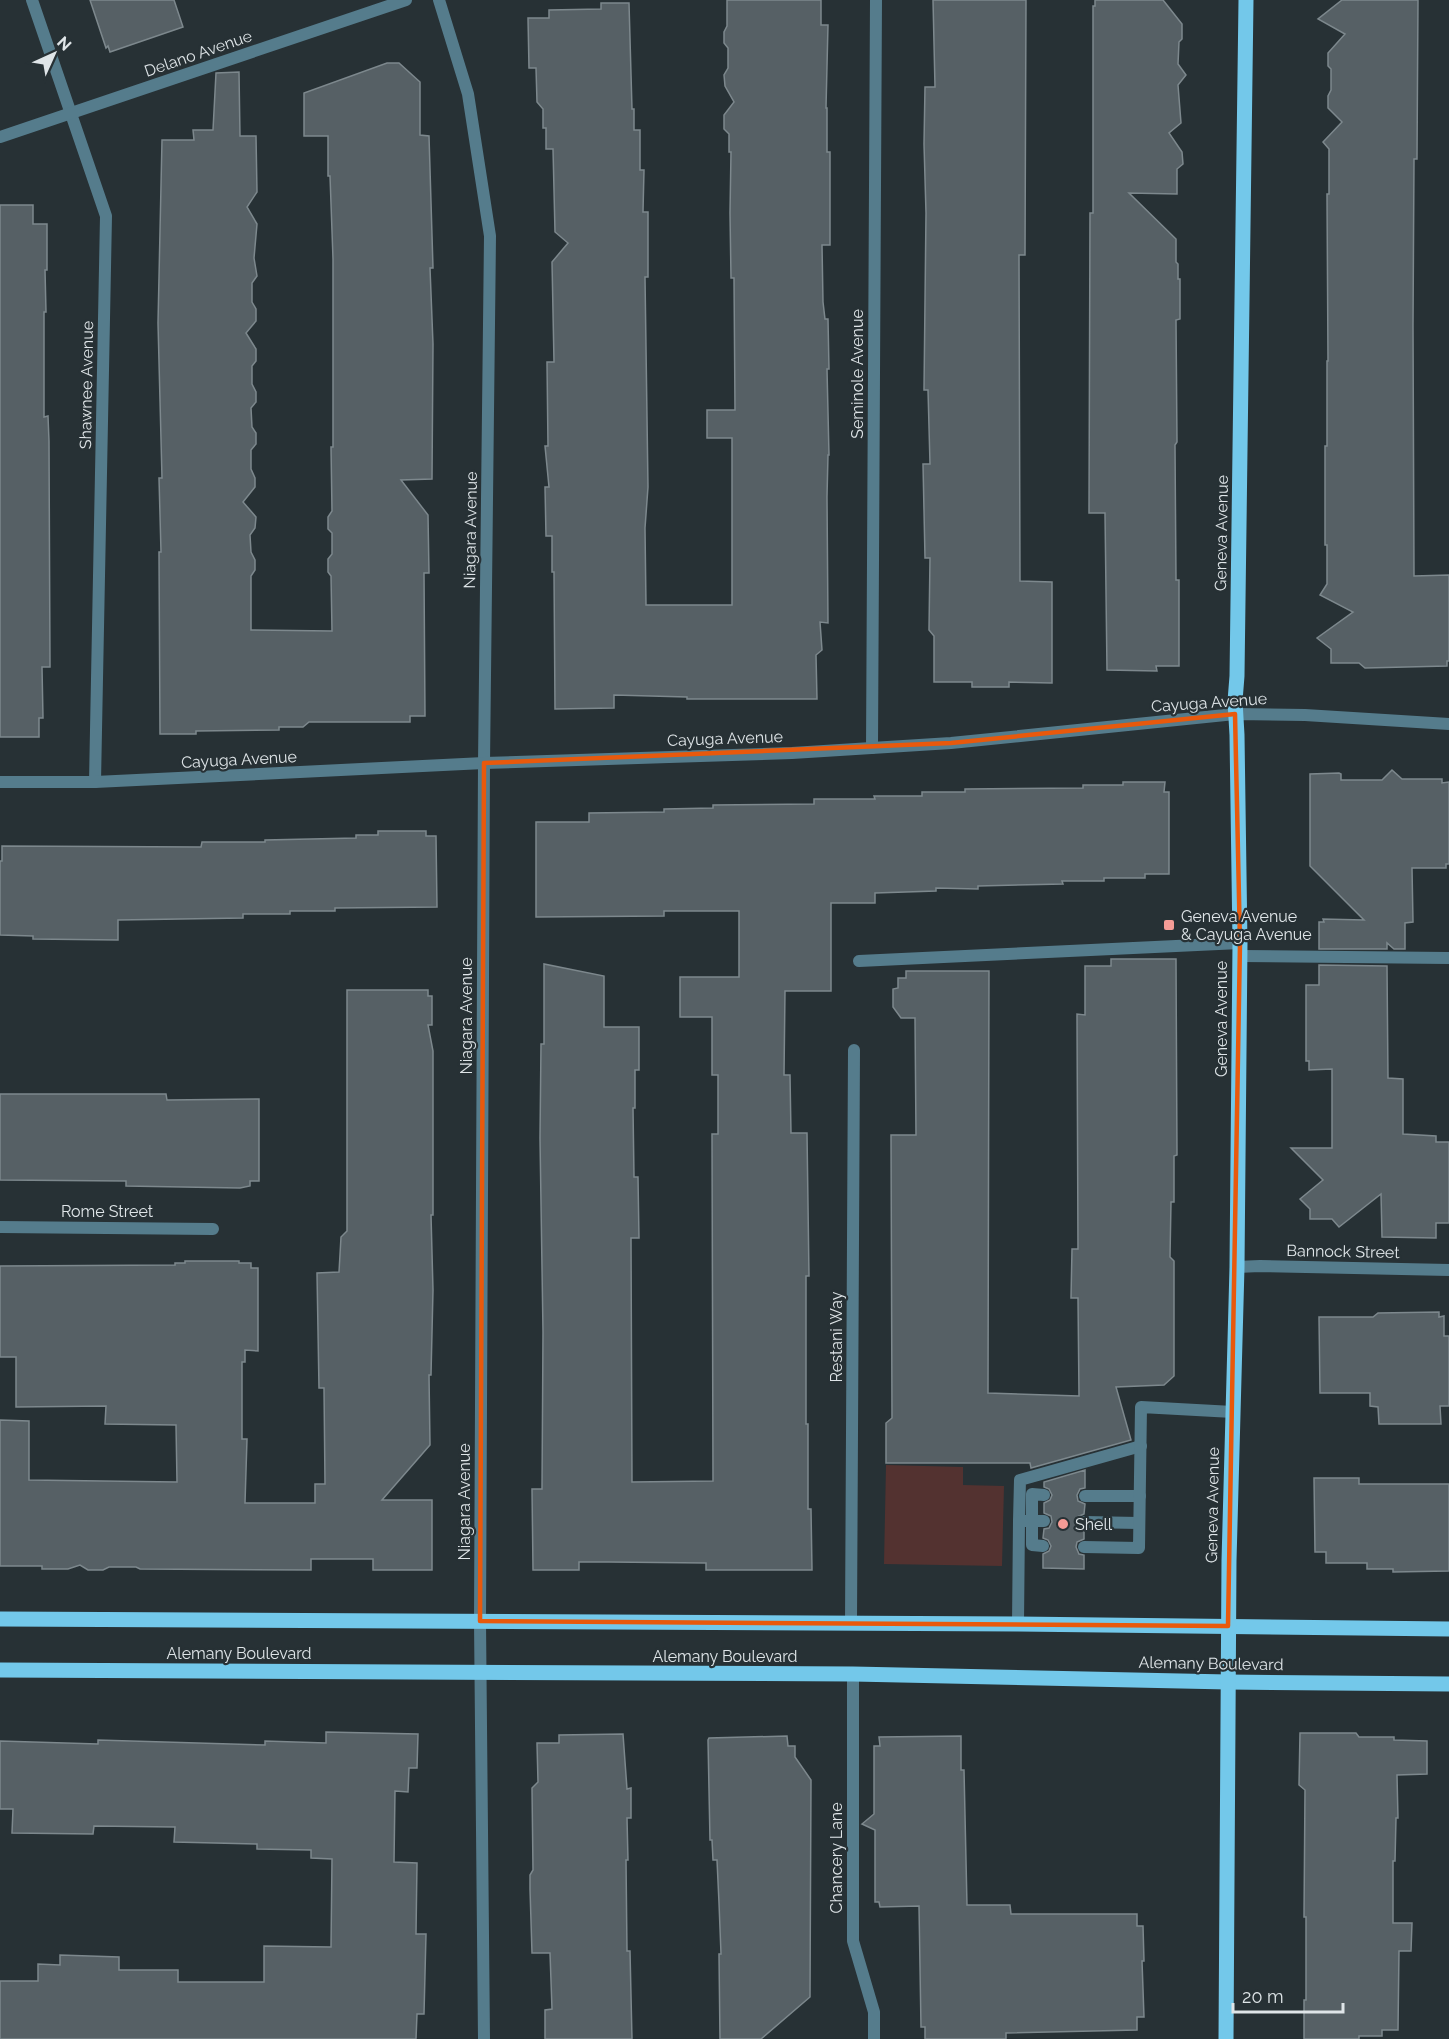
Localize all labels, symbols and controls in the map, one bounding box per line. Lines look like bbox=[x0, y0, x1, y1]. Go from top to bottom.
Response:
north arrow bbox=[24, 24, 84, 84]
street label: Delano Avenue bbox=[142, 26, 254, 81]
text: N bbox=[53, 33, 75, 55]
street label: Seminole Avenue bbox=[848, 309, 867, 439]
street label: Shawnee Avenue bbox=[76, 321, 97, 449]
street label: Niagara Avenue bbox=[460, 471, 481, 589]
street label: Geneva Avenue bbox=[1211, 475, 1232, 591]
street label: Cayuga Avenue bbox=[1151, 689, 1268, 716]
street label: Cayuga Avenue bbox=[667, 727, 783, 750]
street label: Cayuga Avenue bbox=[181, 747, 297, 772]
place label: Geneva Avenue & Cayuga Avenue bbox=[1181, 907, 1312, 944]
marker: Geneva Avenue & Cayuga Avenue bbox=[1162, 918, 1176, 932]
street label: Niagara Avenue bbox=[457, 957, 476, 1075]
street label: Geneva Avenue bbox=[1212, 961, 1231, 1077]
street label: Rome Street bbox=[61, 1202, 154, 1221]
street label: Bannock Street bbox=[1286, 1241, 1400, 1262]
street label: Restani Way bbox=[827, 1291, 846, 1382]
street label: Niagara Avenue bbox=[455, 1443, 474, 1561]
street label: Geneva Avenue bbox=[1202, 1447, 1223, 1563]
place label: Shell bbox=[1075, 1515, 1113, 1534]
marker: Shell bbox=[1056, 1517, 1070, 1531]
street label: Alemany Boulevard bbox=[166, 1644, 312, 1663]
street label: Alemany Boulevard bbox=[652, 1647, 798, 1666]
street label: Alemany Boulevard bbox=[1138, 1653, 1284, 1674]
street label: Chancery Lane bbox=[827, 1802, 846, 1914]
scale bar bbox=[1233, 1976, 1342, 2014]
text: 20 m bbox=[1242, 1986, 1284, 2007]

